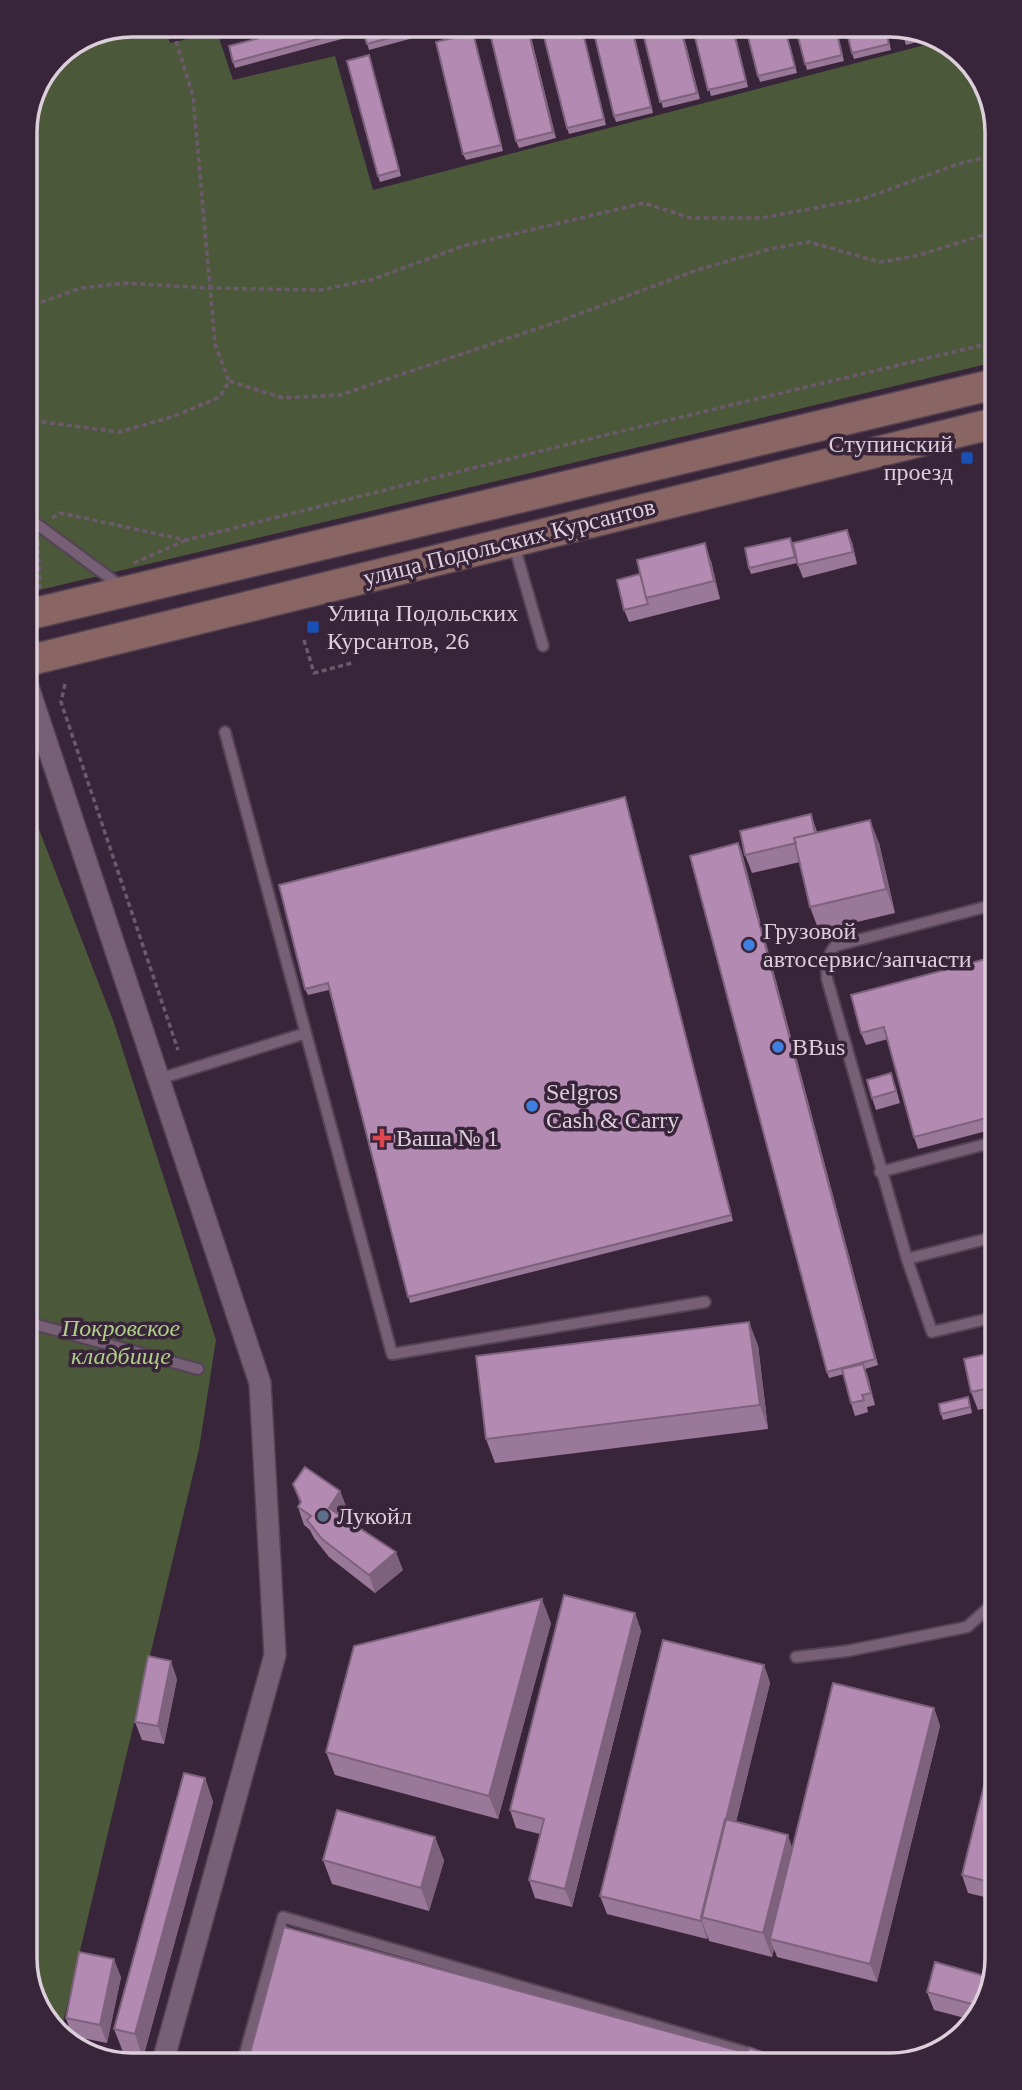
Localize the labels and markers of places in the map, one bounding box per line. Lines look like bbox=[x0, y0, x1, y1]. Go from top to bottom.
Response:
place label: Ступинский проезд bbox=[829, 431, 953, 485]
marker: Ступинский проезд bbox=[959, 450, 975, 466]
place label: Улица Подольских Курсантов, 26 bbox=[327, 600, 518, 654]
marker: Улица Подольских Курсантов, 26 bbox=[305, 619, 321, 635]
place label: Грузовой автосервис/запчасти bbox=[763, 918, 972, 972]
marker: Грузовой автосервис/запчасти bbox=[741, 937, 757, 953]
place label: BBus bbox=[792, 1034, 845, 1060]
marker: BBus bbox=[770, 1039, 786, 1055]
place label: Selgros Cash & Carry bbox=[546, 1079, 679, 1133]
marker: Selgros Cash & Carry bbox=[524, 1098, 540, 1114]
place label: Ваша № 1 bbox=[396, 1125, 499, 1151]
marker: Ваша № 1 bbox=[374, 1130, 390, 1146]
place label: Лукойл bbox=[337, 1503, 412, 1529]
marker: Лукойл bbox=[315, 1508, 331, 1524]

